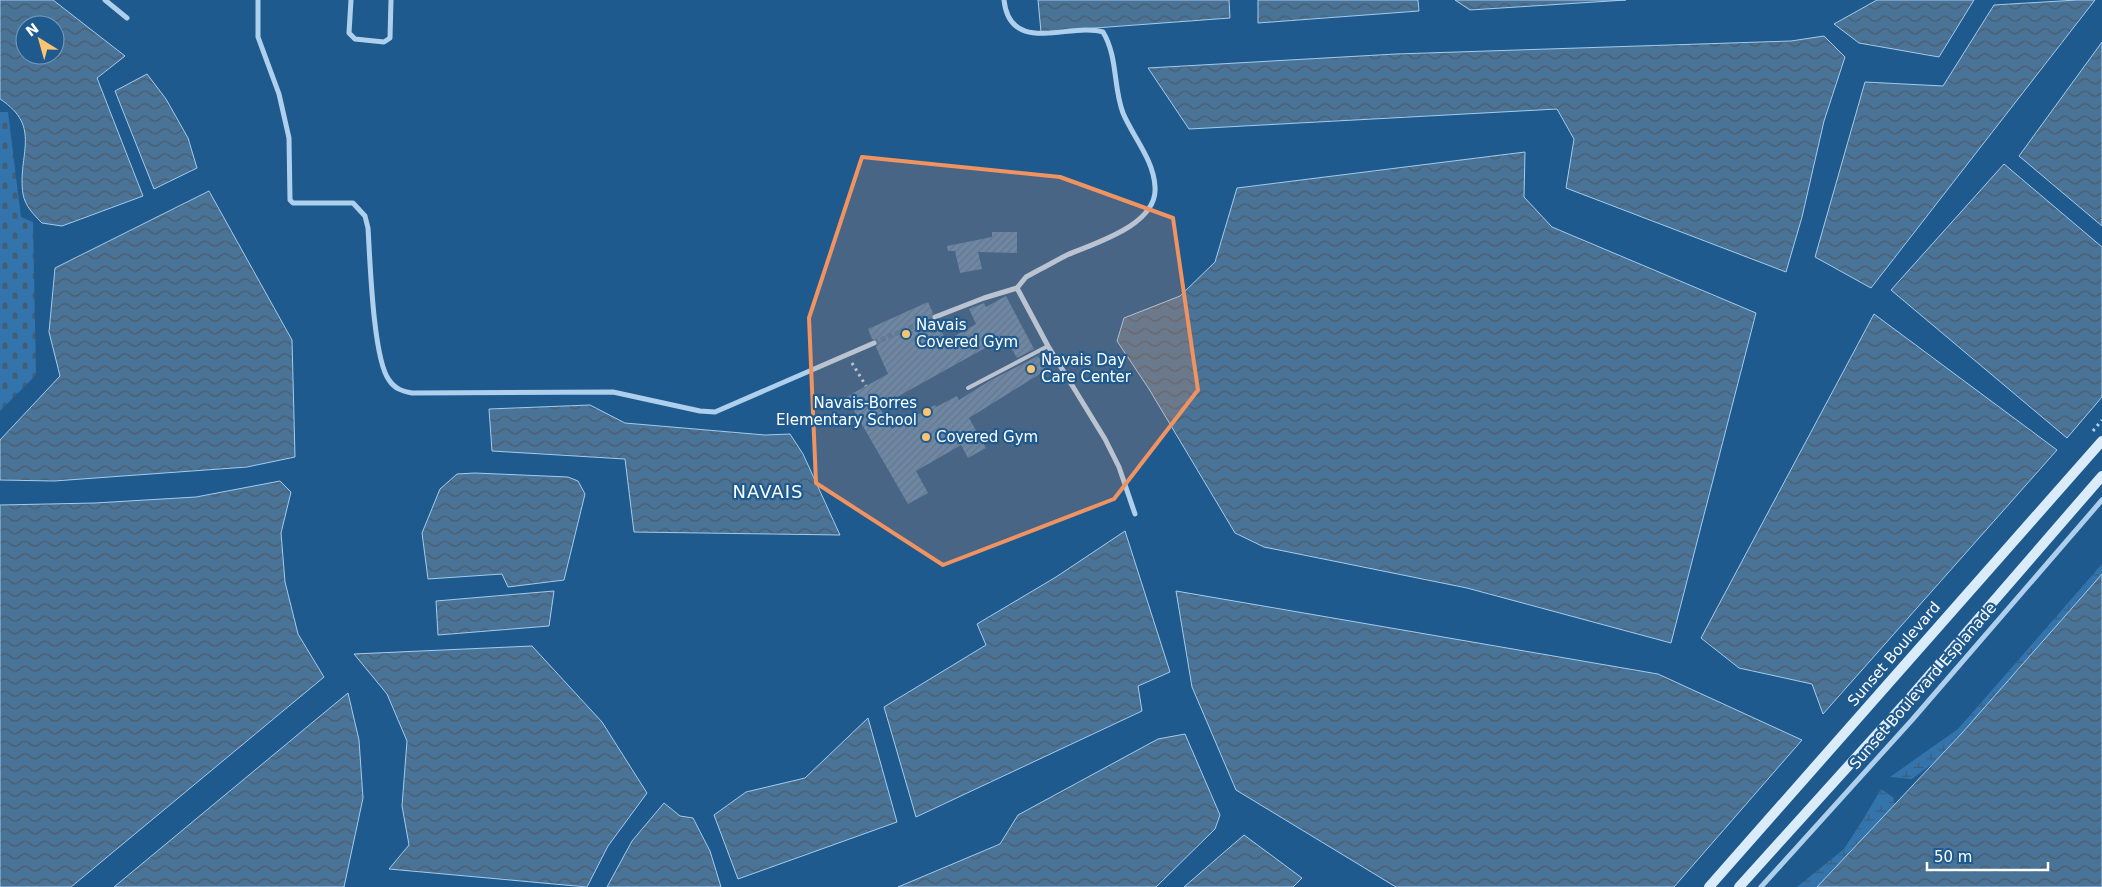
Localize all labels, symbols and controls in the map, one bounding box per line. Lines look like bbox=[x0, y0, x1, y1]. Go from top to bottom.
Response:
north arrow bbox=[15, 15, 65, 65]
text: N bbox=[23, 20, 42, 40]
place label: Navais Covered Gym bbox=[916, 316, 1018, 351]
marker: Navais Covered Gym bbox=[900, 328, 912, 340]
place label: Navais Day Care Center bbox=[1041, 351, 1132, 386]
marker: Navais Day Care Center bbox=[1025, 363, 1037, 375]
place label: Navais-Borres Elementary School bbox=[776, 394, 917, 429]
marker: Navais-Borres Elementary School bbox=[921, 406, 933, 418]
place label: Covered Gym bbox=[936, 428, 1038, 446]
marker: Covered Gym bbox=[920, 431, 932, 443]
district label: NAVAIS bbox=[733, 481, 803, 502]
street label: Sunset Boulevard bbox=[1844, 598, 1944, 710]
street label: Sunset Boulevard Esplanade bbox=[1846, 599, 2000, 773]
scale bar bbox=[1927, 840, 2048, 872]
text: 50 m bbox=[1934, 848, 1972, 866]

